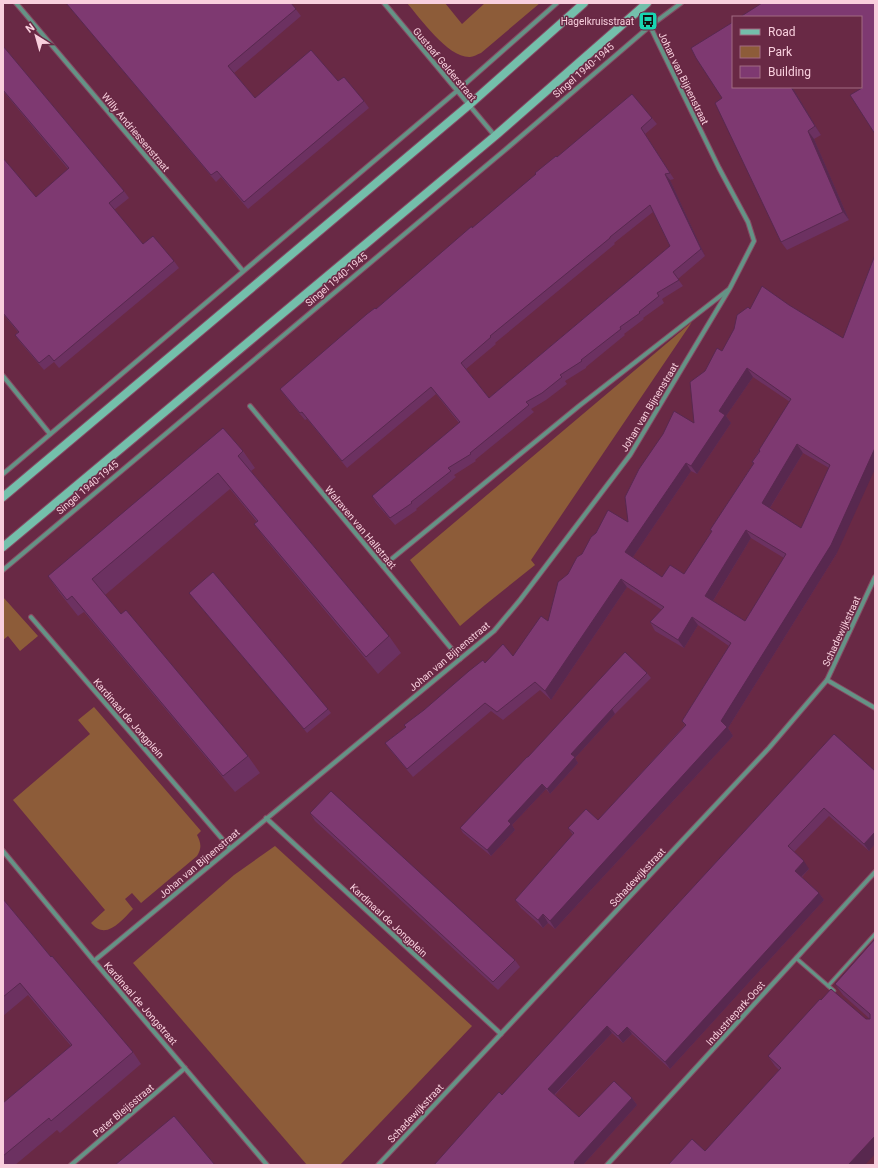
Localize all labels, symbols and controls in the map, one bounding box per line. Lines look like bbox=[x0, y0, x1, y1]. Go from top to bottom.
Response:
bus stop icon: Hagelkruisstraat bbox=[637, 10, 659, 32]
north arrow bbox=[16, 16, 56, 56]
place label: Hagelkruisstraat bbox=[561, 16, 634, 27]
legend bbox=[732, 16, 862, 88]
text: N bbox=[23, 21, 37, 36]
street label: Gustaaf Gelderstraat bbox=[411, 25, 478, 103]
text: Road bbox=[768, 25, 796, 39]
street label: Johan van Bijnenstraat bbox=[656, 30, 711, 126]
street label: Singel 1940-1945 bbox=[550, 41, 616, 100]
text: Park bbox=[768, 45, 793, 59]
text: Building bbox=[768, 65, 811, 79]
street label: Willy Andriessenstraat bbox=[100, 91, 172, 174]
street label: Singel 1940-1945 bbox=[303, 250, 370, 308]
street label: Johan van Bijnenstraat bbox=[619, 361, 680, 454]
street label: Singel 1940-1945 bbox=[54, 458, 121, 516]
street label: Walraven van Hallstraat bbox=[323, 484, 398, 571]
street label: Schadewijkstraat bbox=[820, 594, 863, 668]
street label: Johan van Bijnenstraat bbox=[407, 620, 492, 693]
street label: Kardinaal de Jongplein bbox=[91, 676, 166, 760]
street label: Johan van Bijnenstraat bbox=[157, 827, 242, 900]
street label: Schadewijkstraat bbox=[607, 846, 667, 909]
street label: Kardinaal de Jongplein bbox=[348, 882, 430, 959]
street label: Kardinaal de Jongstraat bbox=[102, 960, 180, 1047]
street label: Industriepark-Oost bbox=[704, 979, 767, 1048]
street label: Pater Bleijsstraat bbox=[91, 1082, 156, 1139]
street label: Schadewijkstraat bbox=[385, 1082, 445, 1145]

